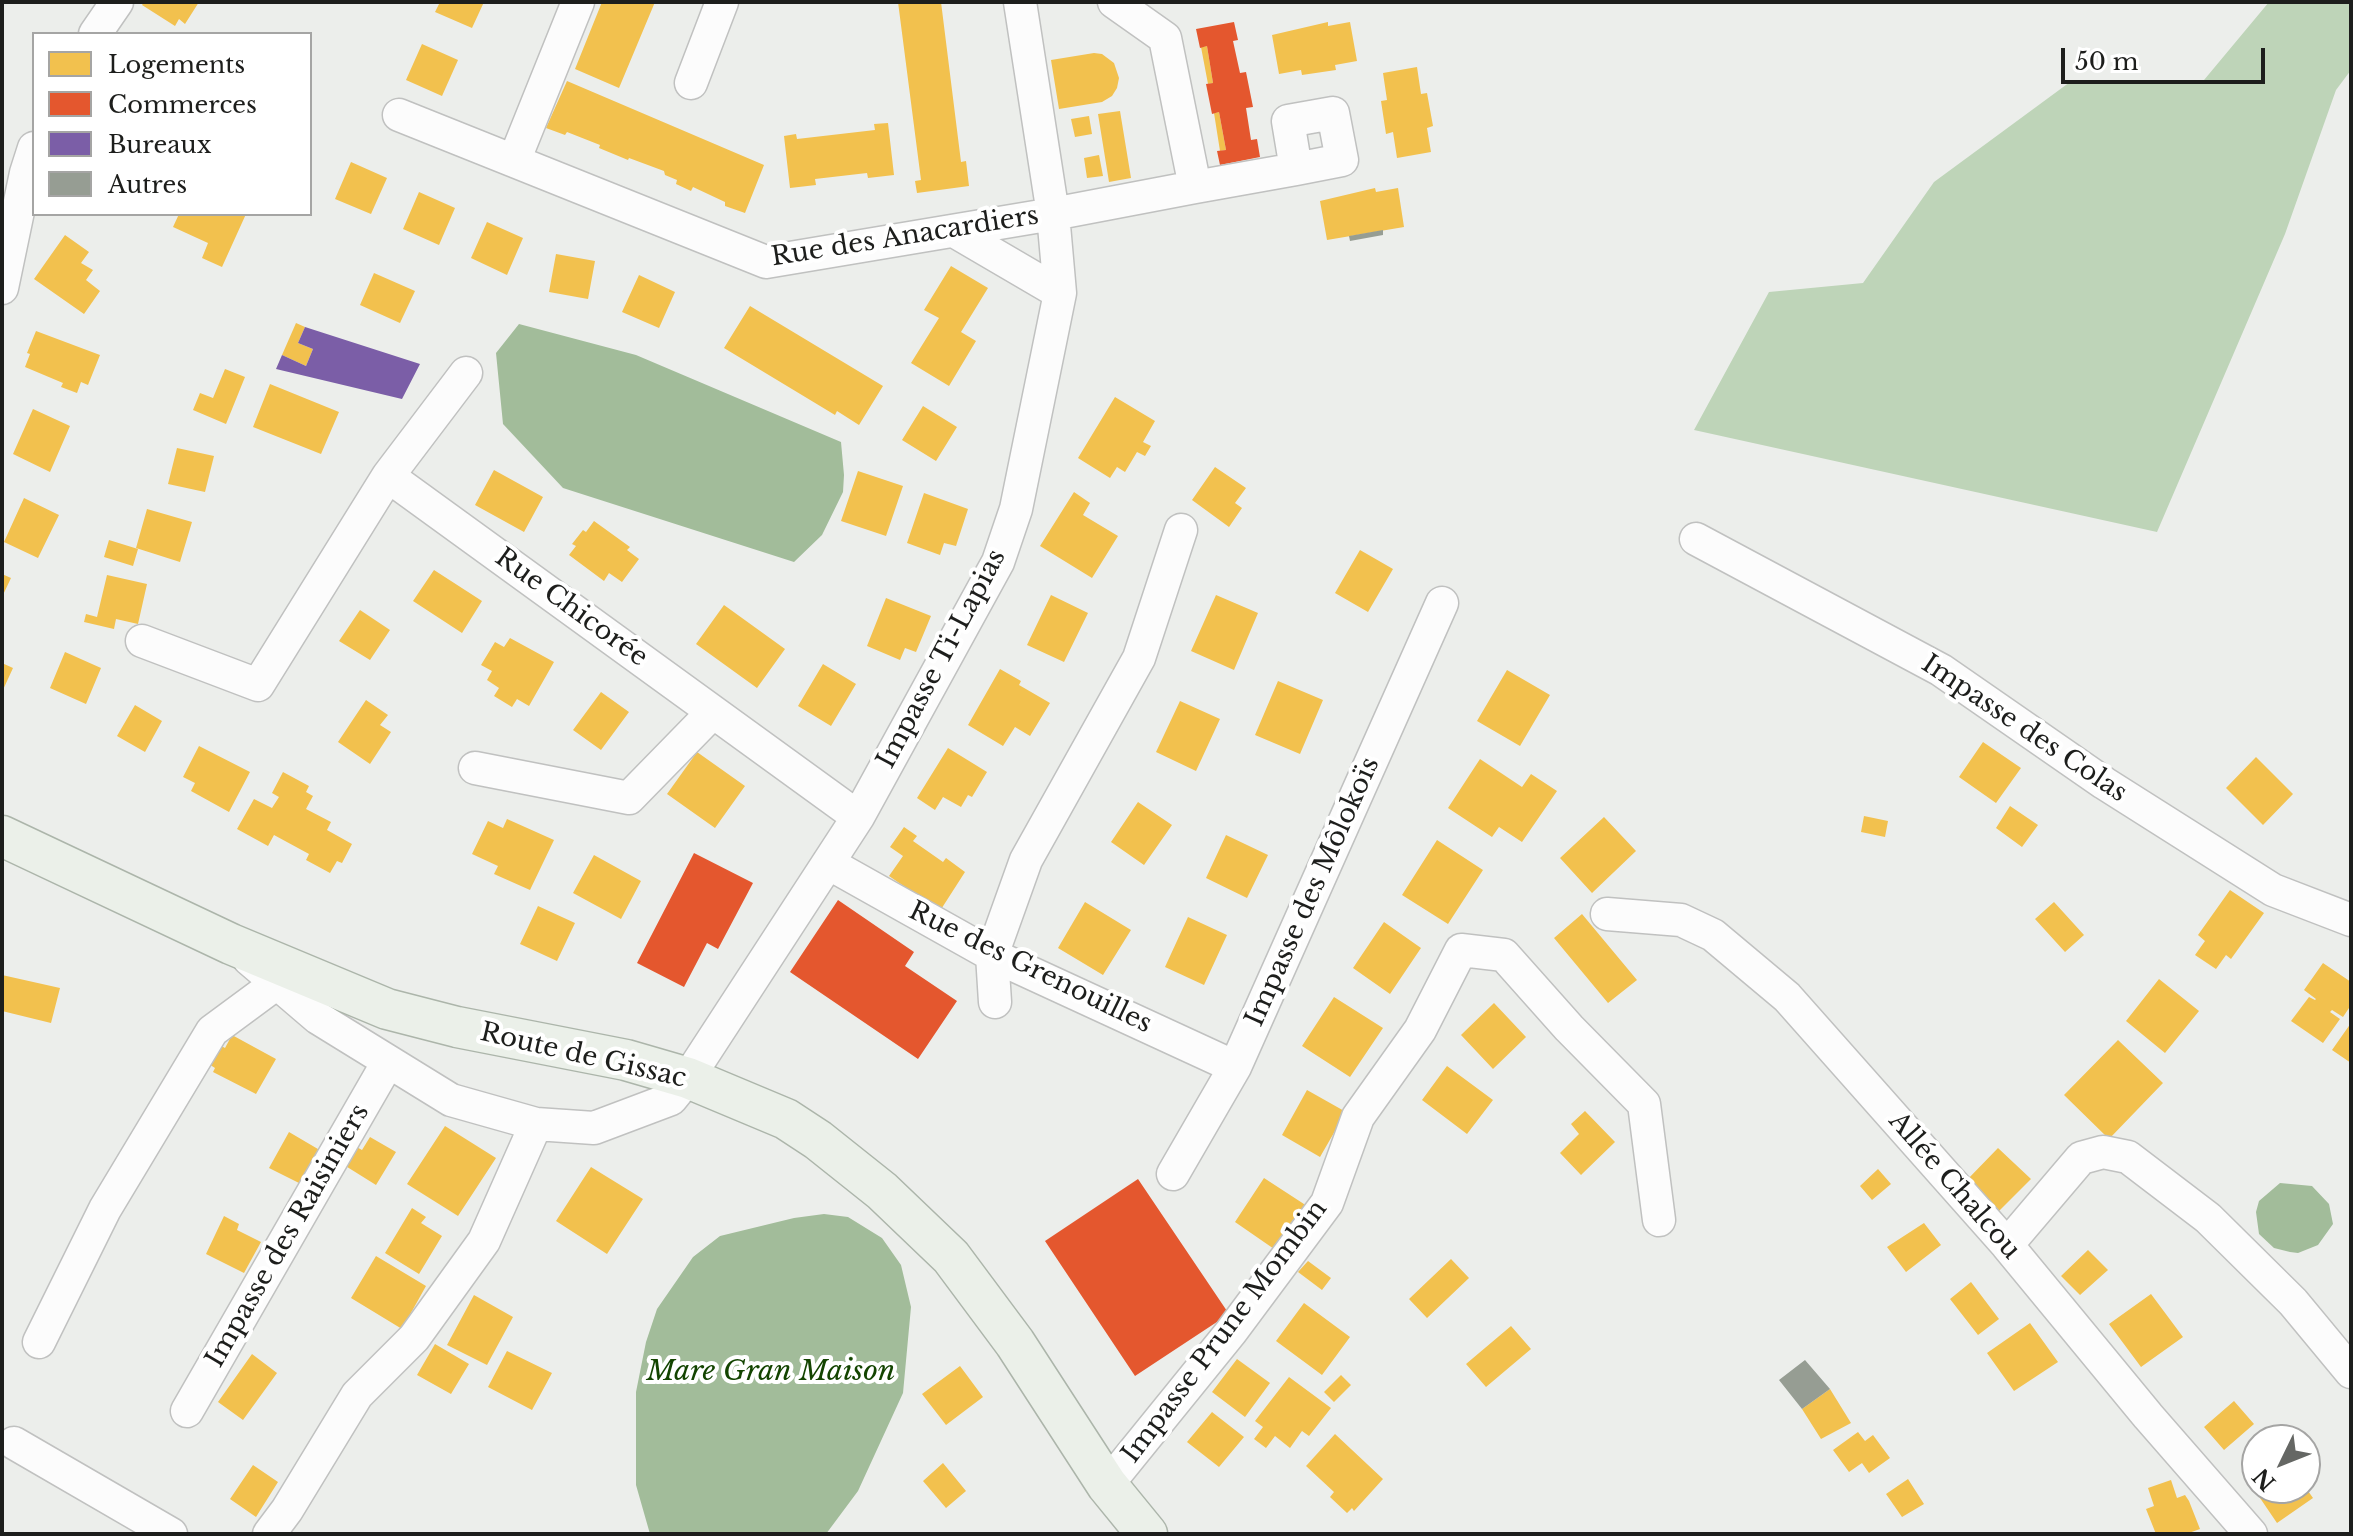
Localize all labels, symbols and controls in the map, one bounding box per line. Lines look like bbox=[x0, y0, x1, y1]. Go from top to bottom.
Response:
legend bbox=[32, 32, 312, 216]
scale bar bbox=[2065, 32, 2269, 82]
text: 50 m bbox=[2075, 47, 2138, 76]
text: Logements bbox=[108, 50, 245, 79]
text: Commerces bbox=[108, 90, 257, 119]
text: Bureaux bbox=[108, 130, 211, 159]
text: Autres bbox=[108, 170, 187, 199]
street label: Rue des Anacardiers bbox=[769, 200, 1041, 274]
street label: Rue Chicorée bbox=[489, 542, 653, 674]
street label: Impasse Ti-Lapias bbox=[871, 544, 1013, 774]
street label: Impasse des Colas bbox=[1915, 649, 2133, 809]
street label: Impasse des Môlokoïs bbox=[1240, 753, 1386, 1031]
street label: Rue des Grenouilles bbox=[903, 896, 1157, 1040]
street label: Route de Gissac bbox=[477, 1017, 689, 1095]
street label: Impasse des Raisiniers bbox=[200, 1099, 376, 1373]
street label: Allée Chalcou bbox=[1882, 1106, 2026, 1266]
street label: Impasse Prune Mombin bbox=[1116, 1194, 1334, 1470]
water label: Mare Gran Maison bbox=[647, 1355, 895, 1389]
north arrow bbox=[2241, 1424, 2321, 1504]
text: N bbox=[2248, 1463, 2281, 1496]

